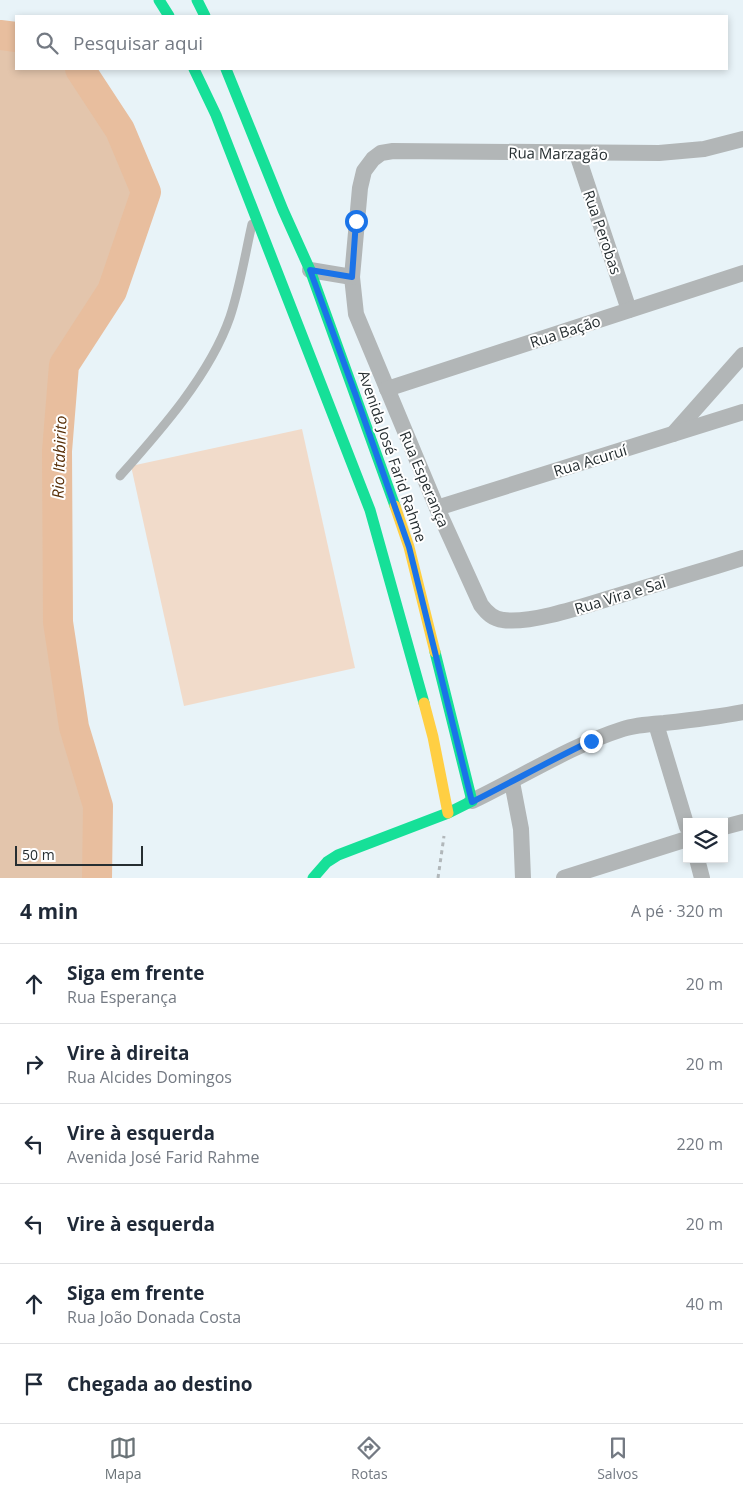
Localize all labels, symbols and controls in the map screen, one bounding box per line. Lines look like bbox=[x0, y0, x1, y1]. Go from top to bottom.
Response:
search box bbox=[15, 15, 728, 70]
icon: search bbox=[33, 29, 61, 57]
text: Pesquisar aqui bbox=[73, 30, 203, 56]
street label: Rua Marzagão bbox=[508, 142, 608, 164]
street label: Rua Perobas bbox=[579, 187, 627, 277]
route start bbox=[345, 210, 368, 233]
street label: Rua Bação bbox=[527, 310, 603, 352]
street label: Avenida José Farid Rahme bbox=[354, 367, 432, 545]
water label: Rio Itabirito bbox=[47, 415, 71, 499]
street label: Rua Esperança bbox=[396, 428, 454, 530]
street label: Rua Acuruí bbox=[551, 439, 630, 481]
street label: Rua Vira e Sai bbox=[572, 572, 668, 618]
route end bbox=[580, 730, 603, 753]
map controls bbox=[683, 818, 728, 863]
button: layers bbox=[683, 818, 728, 863]
scale bar bbox=[15, 843, 142, 866]
text: 50 m bbox=[22, 845, 55, 864]
text: 4 min bbox=[20, 897, 78, 925]
text: A pé · 320 m bbox=[631, 900, 723, 922]
text: Siga em frente bbox=[67, 960, 204, 986]
icon: ahead bbox=[20, 970, 48, 998]
text: 20 m bbox=[686, 973, 723, 995]
text: Rua Esperança bbox=[67, 986, 177, 1008]
text: Vire à direita bbox=[67, 1040, 190, 1066]
icon: right bbox=[20, 1050, 48, 1078]
text: 20 m bbox=[686, 1053, 723, 1075]
text: Rua Alcides Domingos bbox=[67, 1066, 232, 1088]
text: Vire à esquerda bbox=[67, 1120, 215, 1146]
icon: left bbox=[20, 1130, 48, 1158]
text: 220 m bbox=[677, 1133, 723, 1155]
text: Avenida José Farid Rahme bbox=[67, 1146, 260, 1168]
icon: left bbox=[20, 1210, 48, 1238]
text: Vire à esquerda bbox=[67, 1211, 215, 1237]
text: 20 m bbox=[686, 1213, 723, 1235]
text: Siga em frente bbox=[67, 1280, 204, 1306]
icon: ahead bbox=[20, 1290, 48, 1318]
text: 40 m bbox=[686, 1293, 723, 1315]
text: Rua João Donada Costa bbox=[67, 1306, 241, 1328]
icon: arrive bbox=[20, 1370, 48, 1398]
text: Chegada ao destino bbox=[67, 1371, 253, 1397]
tab: Mapa bbox=[105, 1434, 142, 1483]
tab: Rotas bbox=[351, 1434, 388, 1483]
tab: Salvos bbox=[597, 1434, 638, 1483]

